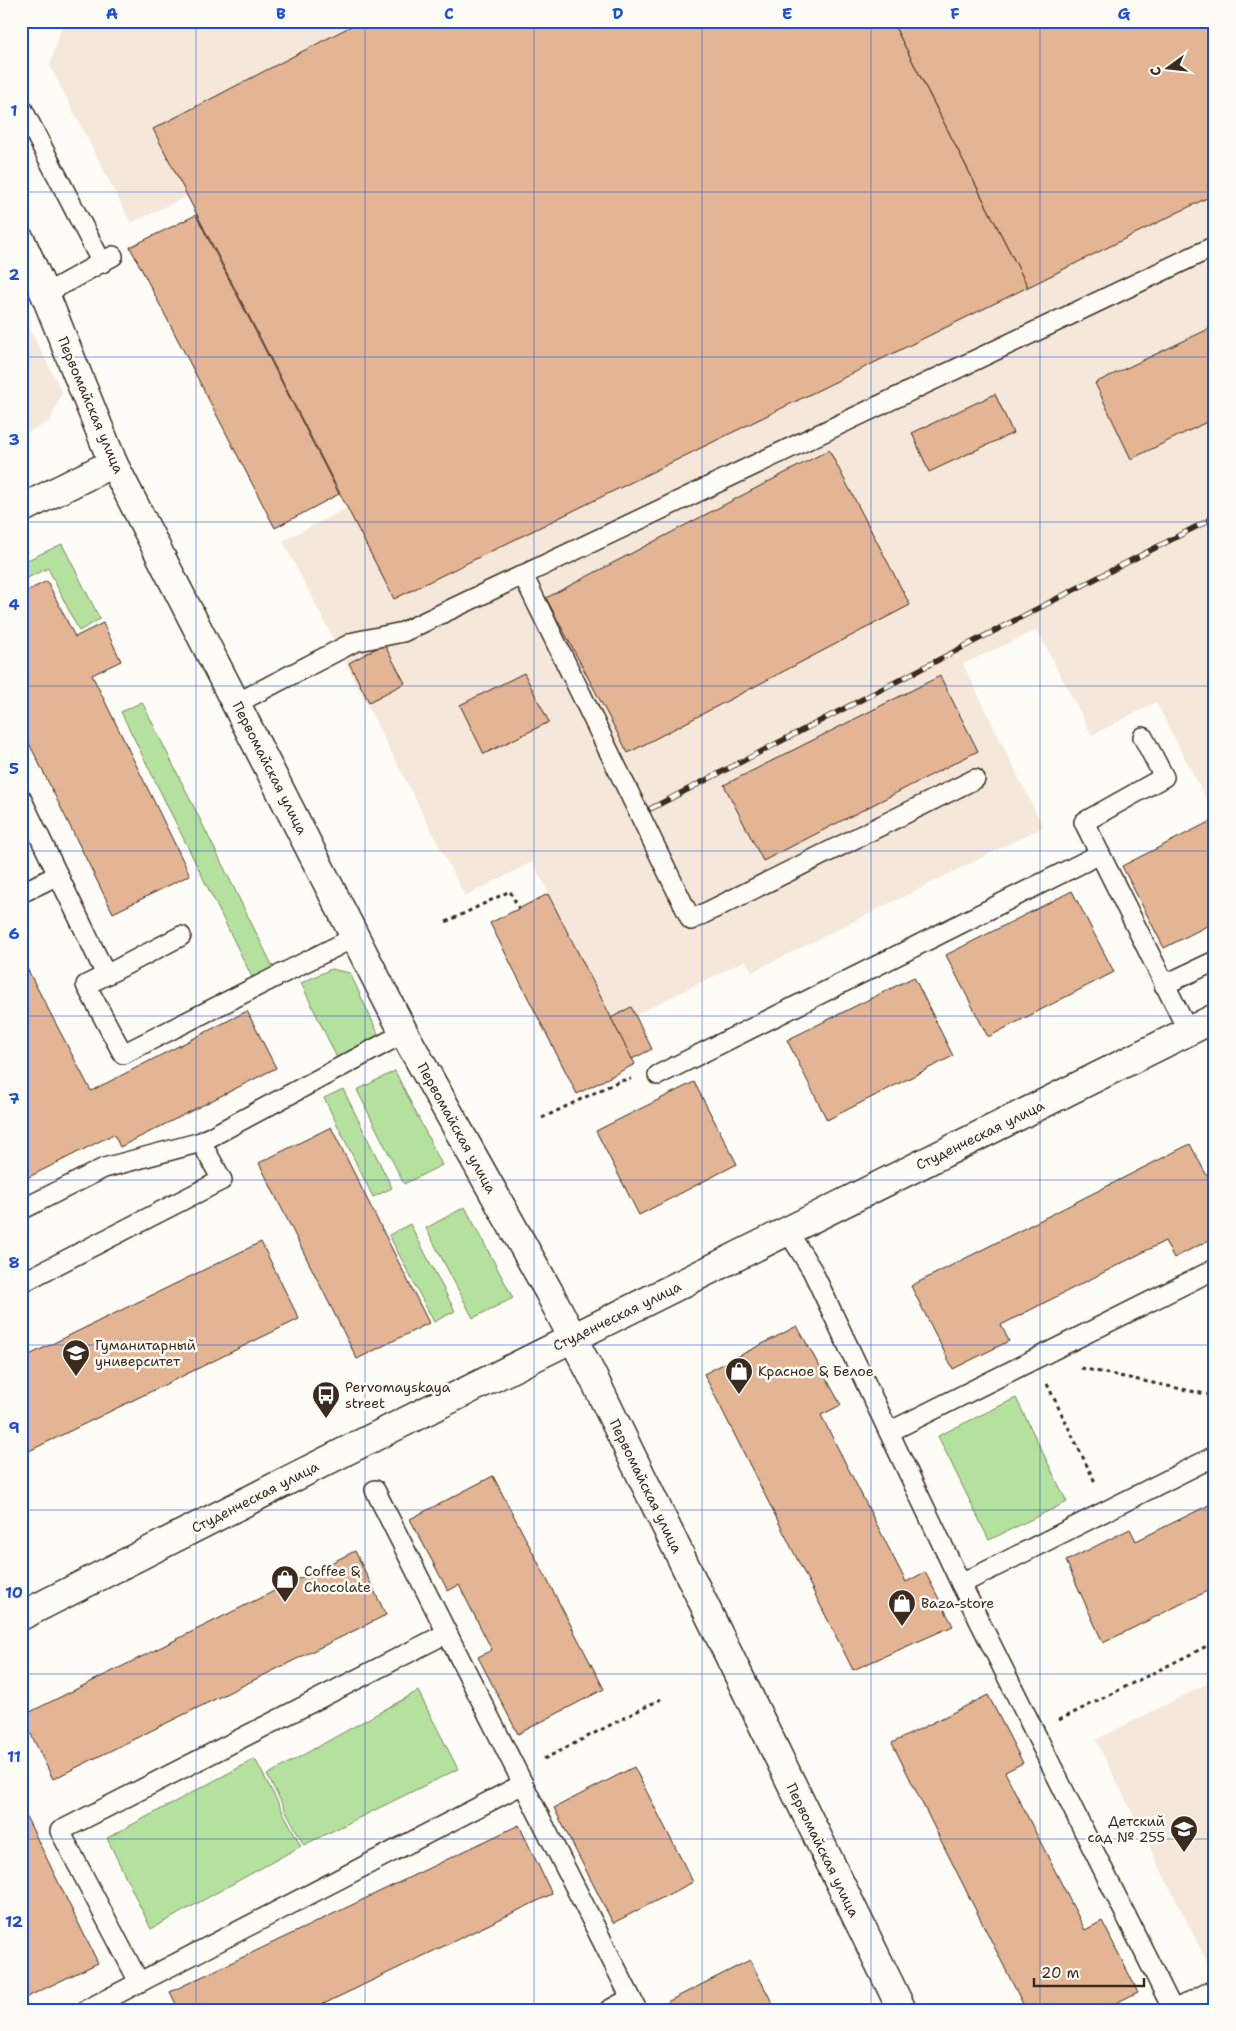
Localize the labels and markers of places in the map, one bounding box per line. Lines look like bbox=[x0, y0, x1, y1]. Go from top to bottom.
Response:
place label: Гуманитарный университет bbox=[95, 1336, 196, 1370]
school or university icon: Гуманитарный университет bbox=[61, 1338, 91, 1377]
shop icon: Красное & Белое bbox=[724, 1356, 754, 1395]
place label: Красное & Белое bbox=[758, 1362, 874, 1380]
place label: Pervomayskaya street bbox=[345, 1378, 451, 1412]
bus stop icon: Pervomayskaya street bbox=[311, 1380, 341, 1419]
place label: Coffee & Chocolate bbox=[304, 1562, 371, 1596]
shop icon: Coffee & Chocolate bbox=[270, 1564, 300, 1603]
shop icon: Baza-store bbox=[887, 1588, 917, 1627]
place label: Baza-store bbox=[921, 1594, 994, 1612]
place label: Детский сад № 255 bbox=[1088, 1812, 1165, 1846]
school or university icon: Детский сад № 255 bbox=[1169, 1814, 1199, 1853]

